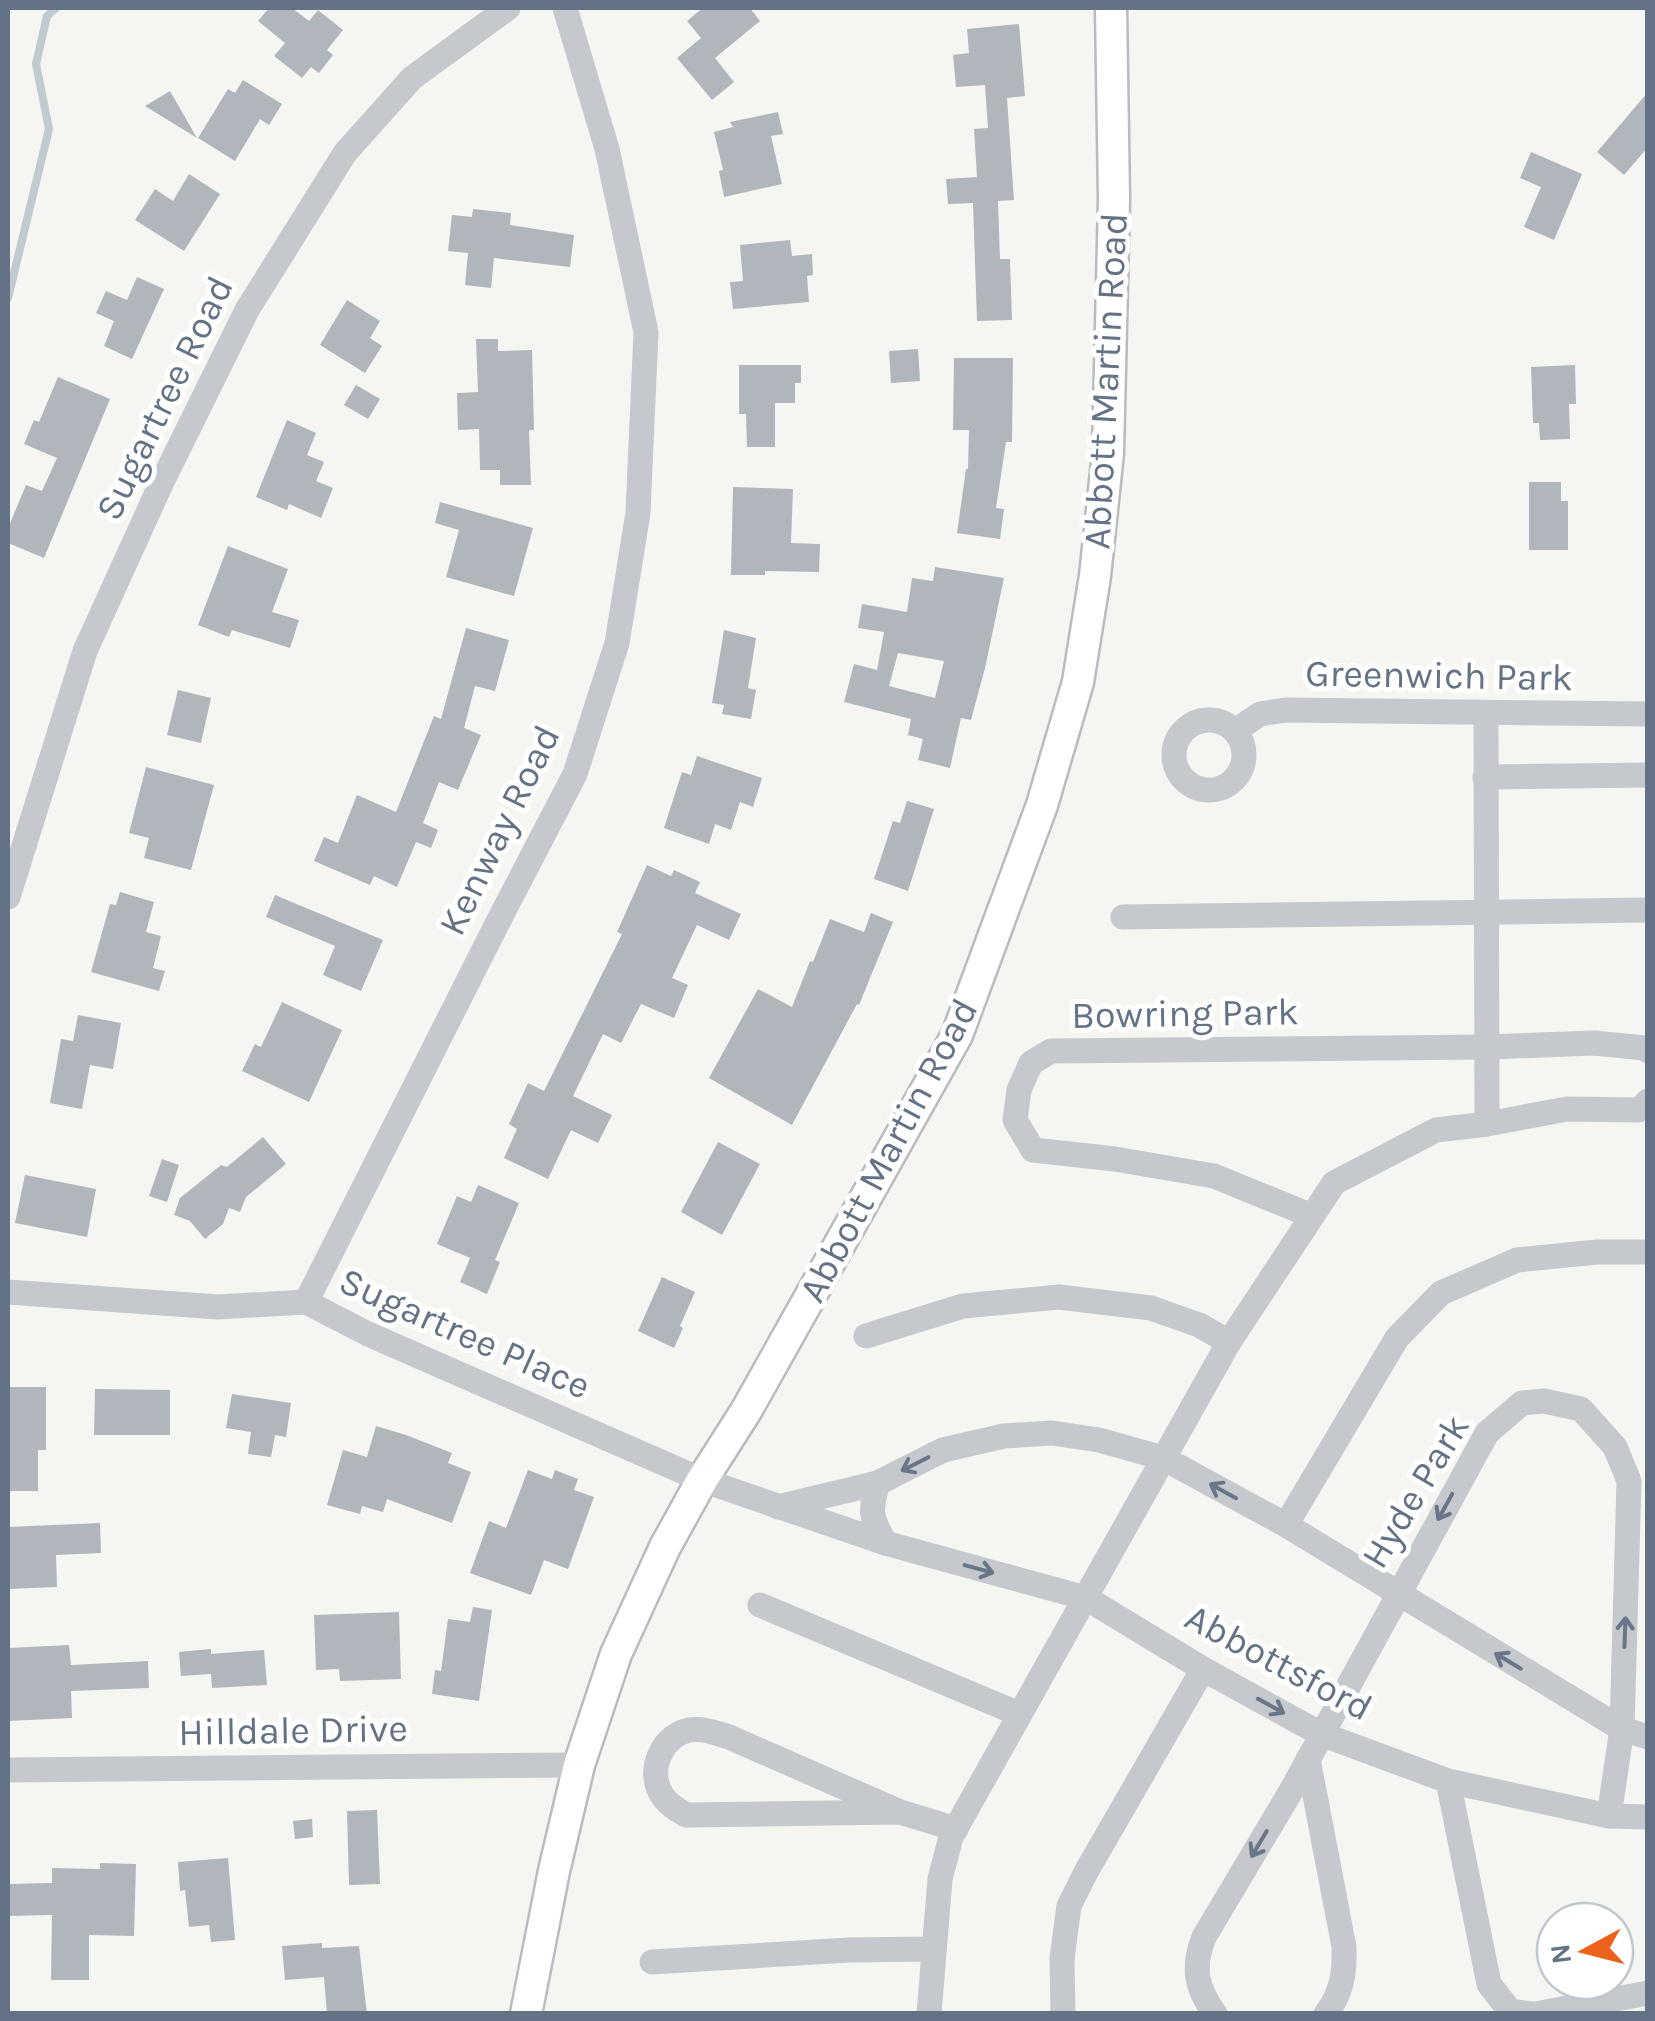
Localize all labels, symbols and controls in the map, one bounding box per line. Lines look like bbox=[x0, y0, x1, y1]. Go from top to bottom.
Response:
street label: Abbott Martin Road bbox=[1074, 212, 1137, 551]
street label: Sugartree Road bbox=[86, 269, 243, 527]
street label: Greenwich Park bbox=[1305, 651, 1573, 700]
street label: Kenway Road bbox=[429, 718, 570, 943]
street label: Bowring Park bbox=[1071, 989, 1299, 1038]
street label: Abbott Martin Road bbox=[789, 991, 987, 1310]
street label: Sugartree Place bbox=[332, 1258, 597, 1409]
street label: Hyde Park bbox=[1352, 1406, 1479, 1576]
one-way arrow bbox=[900, 1455, 930, 1474]
one-way arrow bbox=[1209, 1480, 1238, 1500]
one-way arrow bbox=[1435, 1492, 1455, 1522]
one-way arrow bbox=[963, 1561, 995, 1579]
street label: Abbottsford bbox=[1178, 1594, 1380, 1730]
one-way arrow bbox=[1616, 1616, 1635, 1648]
one-way arrow bbox=[1494, 1651, 1523, 1671]
one-way arrow bbox=[1256, 1697, 1286, 1717]
street label: Hilldale Drive bbox=[178, 1706, 408, 1755]
one-way arrow bbox=[1249, 1829, 1269, 1858]
north arrow bbox=[1535, 1901, 1635, 2001]
text: N bbox=[1543, 1942, 1578, 1966]

